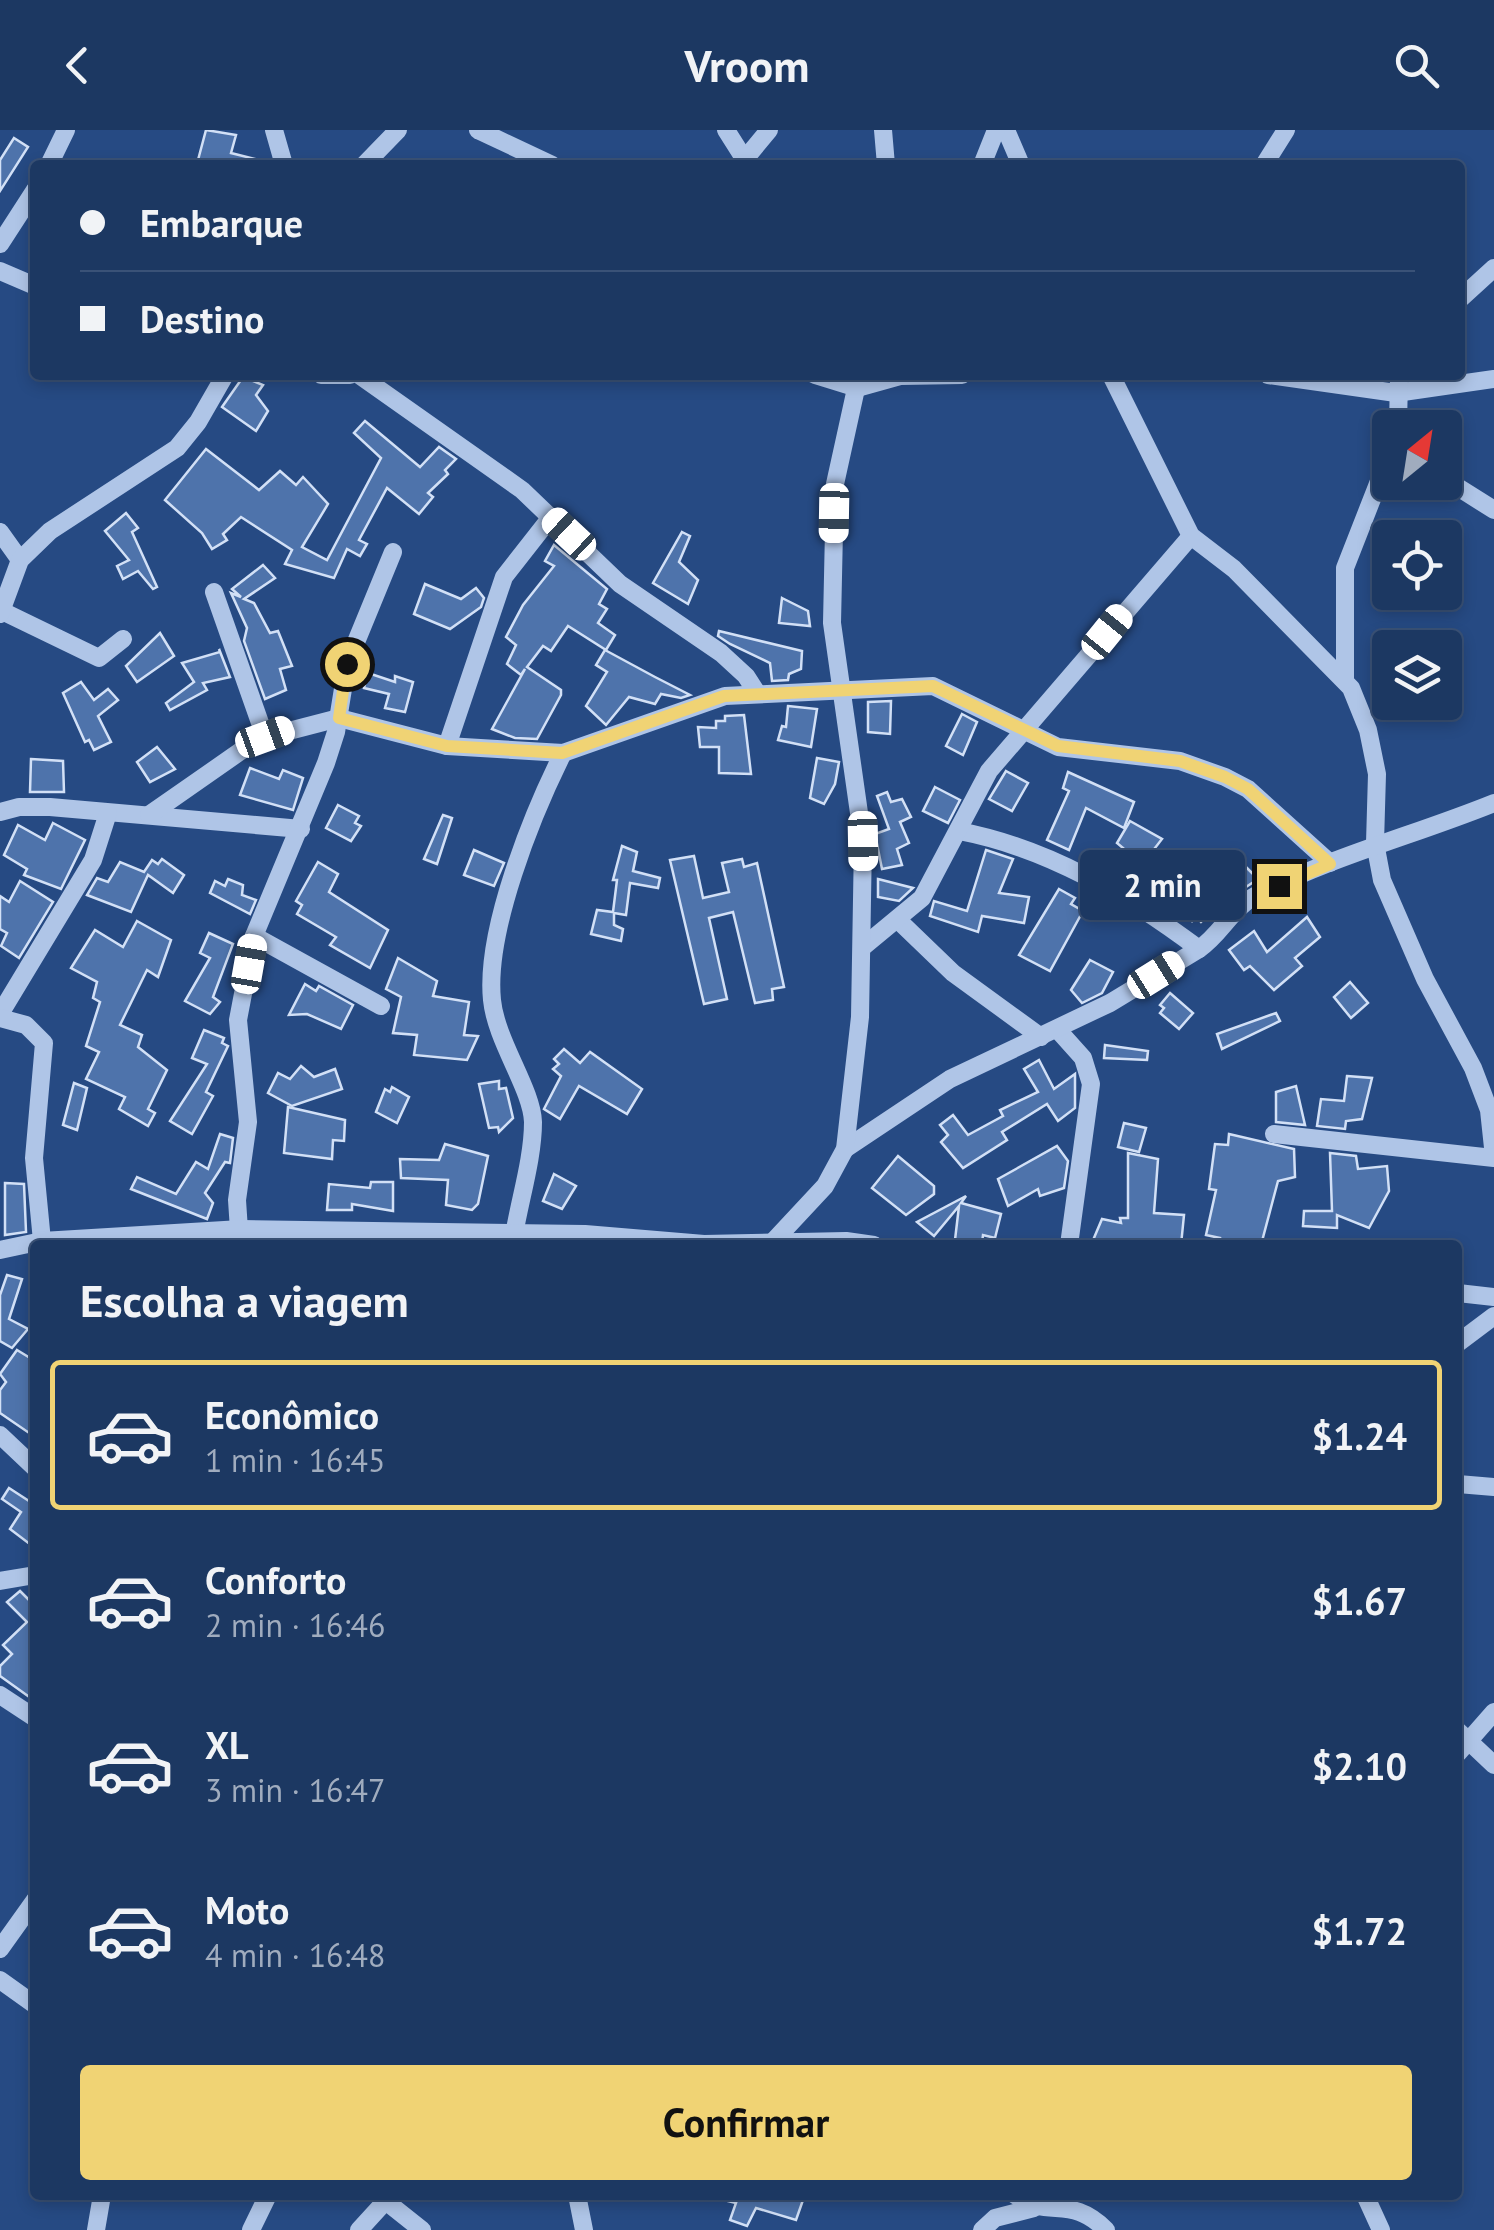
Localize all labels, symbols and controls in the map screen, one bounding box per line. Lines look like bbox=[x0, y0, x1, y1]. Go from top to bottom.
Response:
text: Vroom bbox=[685, 36, 809, 94]
icon: back bbox=[50, 38, 105, 93]
icon: search bbox=[1389, 38, 1444, 93]
text: Embarque bbox=[140, 198, 303, 247]
text: Destino bbox=[140, 294, 265, 343]
north arrow bbox=[1372, 410, 1462, 500]
map controls bbox=[1372, 410, 1462, 720]
car bbox=[818, 483, 850, 543]
car bbox=[537, 503, 601, 565]
button: locate bbox=[1372, 520, 1462, 610]
car bbox=[1076, 599, 1138, 665]
button: layers bbox=[1372, 630, 1462, 720]
route start bbox=[325, 642, 370, 687]
car bbox=[232, 713, 298, 761]
car bbox=[847, 811, 879, 871]
callout: 2 min bbox=[1079, 851, 1244, 921]
text: 2 min bbox=[1123, 864, 1202, 906]
route end bbox=[1257, 864, 1302, 909]
car bbox=[229, 932, 269, 996]
car bbox=[1123, 946, 1189, 1004]
text: Escolha a viagem bbox=[80, 1271, 409, 1329]
icon: car bbox=[85, 1390, 175, 1480]
text: Econômico bbox=[205, 1390, 379, 1439]
text: $1.24 bbox=[1311, 1411, 1407, 1460]
text: 1 min · 16:45 bbox=[205, 1439, 385, 1481]
icon: car bbox=[85, 1555, 175, 1645]
text: Conforto bbox=[205, 1555, 346, 1604]
text: $1.67 bbox=[1311, 1576, 1407, 1625]
text: 2 min · 16:46 bbox=[205, 1604, 385, 1646]
icon: car bbox=[85, 1720, 175, 1810]
text: XL bbox=[205, 1720, 249, 1769]
text: $2.10 bbox=[1311, 1741, 1407, 1790]
text: 3 min · 16:47 bbox=[205, 1769, 385, 1811]
icon: car bbox=[85, 1885, 175, 1975]
text: Moto bbox=[205, 1885, 289, 1934]
text: $1.72 bbox=[1311, 1906, 1407, 1955]
text: 4 min · 16:48 bbox=[205, 1934, 385, 1976]
button: Confirmar bbox=[80, 2065, 1412, 2180]

